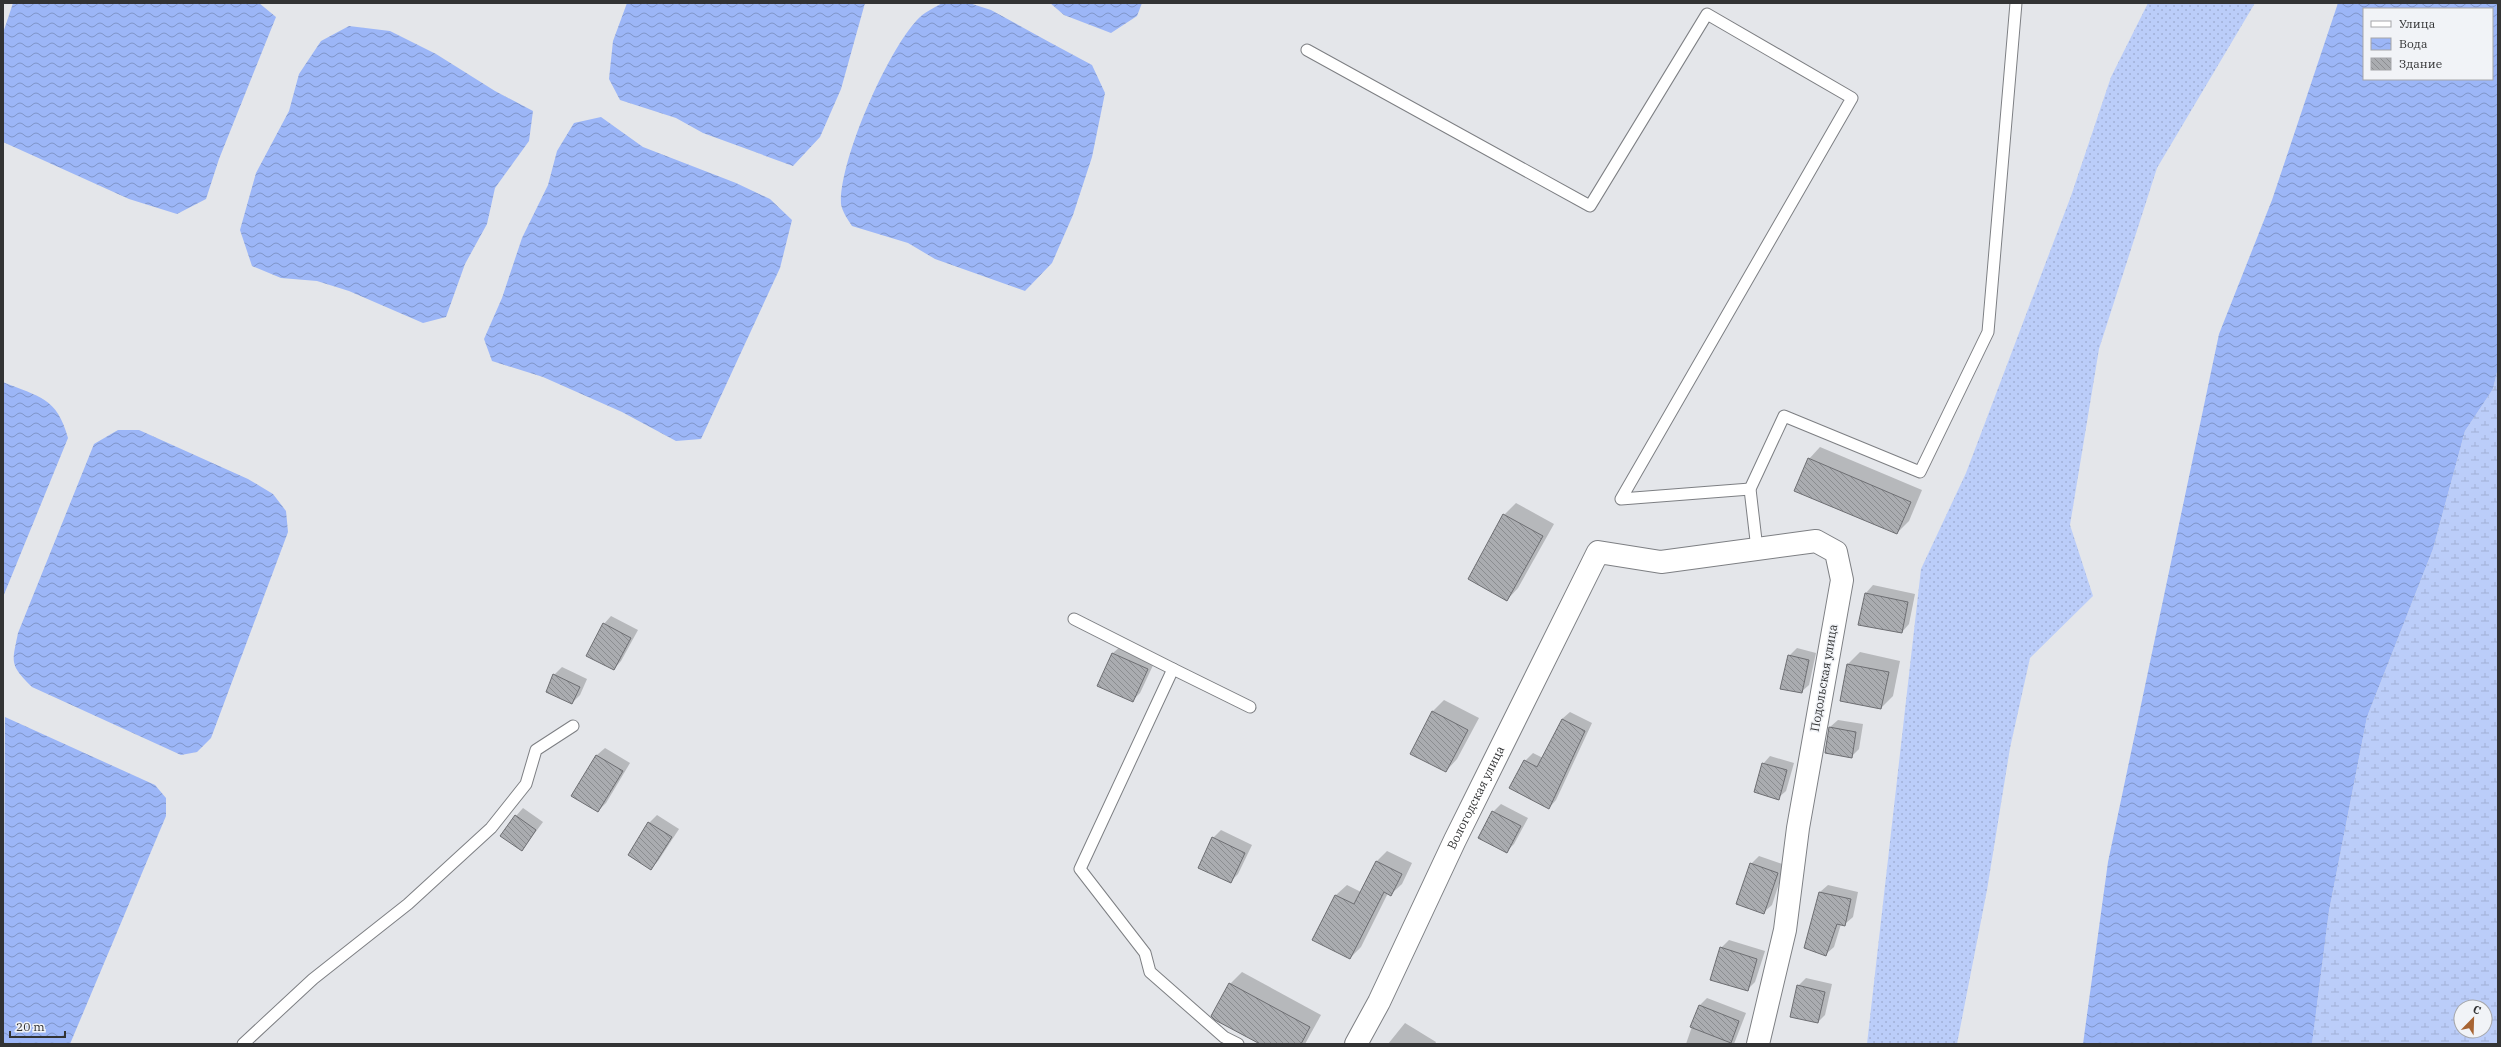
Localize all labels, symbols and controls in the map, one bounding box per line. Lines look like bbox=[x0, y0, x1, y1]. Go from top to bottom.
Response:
legend bbox=[2363, 8, 2493, 80]
text: Улица bbox=[2399, 16, 2436, 31]
text: Вода bbox=[2399, 36, 2428, 51]
text: Здание bbox=[2399, 56, 2442, 71]
street label: Подольская улица bbox=[1807, 623, 1840, 733]
street label: Вологодская улица bbox=[1444, 743, 1508, 852]
north arrow bbox=[2453, 999, 2493, 1039]
text: С bbox=[2471, 1002, 2483, 1018]
scale bar bbox=[10, 1013, 65, 1039]
text: 20 m bbox=[16, 1019, 45, 1034]

